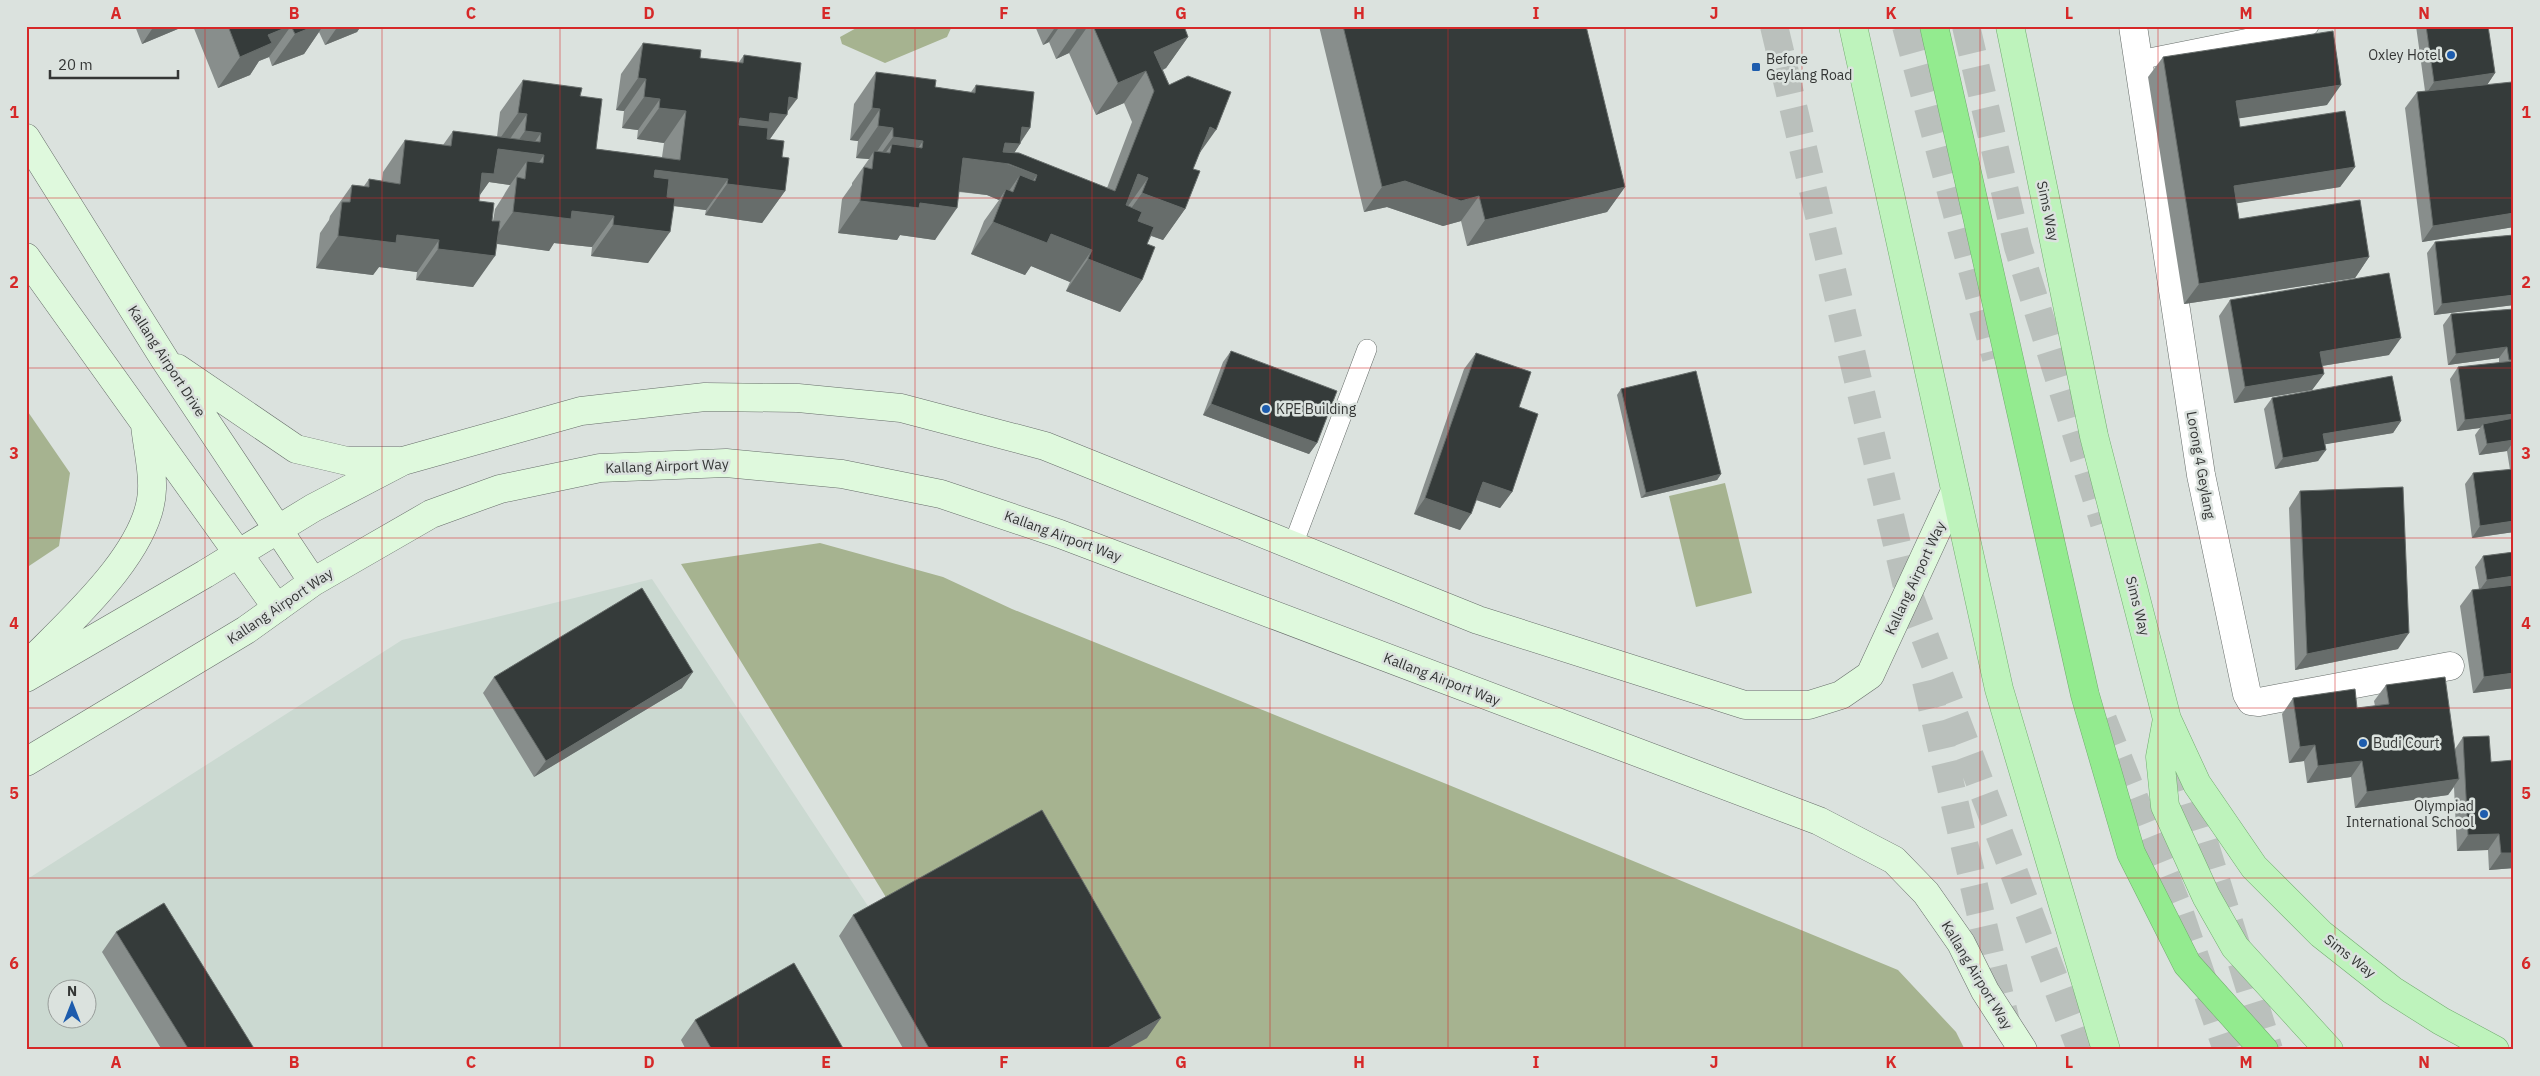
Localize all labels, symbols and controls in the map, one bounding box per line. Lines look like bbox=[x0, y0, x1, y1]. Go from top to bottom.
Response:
text: A bbox=[111, 3, 122, 23]
text: B bbox=[289, 3, 300, 23]
text: C bbox=[466, 3, 476, 23]
text: D bbox=[643, 3, 655, 23]
text: E bbox=[821, 3, 831, 23]
text: F bbox=[999, 3, 1009, 23]
text: G bbox=[1175, 3, 1187, 23]
text: H bbox=[1353, 3, 1365, 23]
text: I bbox=[1533, 3, 1540, 23]
text: J bbox=[1710, 3, 1718, 23]
text: K bbox=[1885, 3, 1897, 23]
text: L bbox=[2065, 3, 2073, 23]
text: M bbox=[2239, 3, 2253, 23]
text: N bbox=[2418, 3, 2430, 23]
place label: Oxley Hotel bbox=[2368, 46, 2441, 64]
scale bar bbox=[50, 48, 178, 80]
marker: Oxley Hotel bbox=[2445, 49, 2457, 61]
place label: Before Geylang Road bbox=[1766, 50, 1852, 84]
text: 20 m bbox=[58, 55, 93, 74]
marker: Before Geylang Road bbox=[1750, 61, 1762, 73]
text: 1 bbox=[9, 102, 19, 122]
text: 1 bbox=[2521, 102, 2531, 122]
street label: Sims Way bbox=[2033, 179, 2063, 243]
text: 2 bbox=[9, 272, 19, 292]
text: 2 bbox=[2521, 272, 2531, 292]
street label: Kallang Airport Drive bbox=[124, 302, 210, 420]
place label: KPE Building bbox=[1276, 400, 1357, 418]
marker: KPE Building bbox=[1260, 403, 1272, 415]
street label: Lorong 4 Geylang bbox=[2183, 410, 2219, 521]
text: 3 bbox=[9, 443, 19, 463]
text: 3 bbox=[2521, 443, 2531, 463]
street label: Kallang Airport Way bbox=[605, 455, 729, 477]
street label: Kallang Airport Way bbox=[1002, 506, 1124, 566]
street label: Kallang Airport Way bbox=[1881, 518, 1949, 638]
street label: Kallang Airport Way bbox=[224, 564, 336, 648]
street label: Sims Way bbox=[2122, 574, 2154, 638]
text: 4 bbox=[9, 613, 19, 633]
text: 4 bbox=[2521, 613, 2531, 633]
street label: Kallang Airport Way bbox=[1381, 648, 1503, 710]
place label: Budi Court bbox=[2373, 734, 2440, 752]
marker: Budi Court bbox=[2357, 737, 2369, 749]
text: 5 bbox=[9, 783, 19, 803]
text: 5 bbox=[2521, 783, 2531, 803]
place label: Olympiad International School bbox=[2346, 797, 2474, 831]
marker: Olympiad International School bbox=[2478, 808, 2490, 820]
street label: Kallang Airport Way bbox=[1937, 917, 2017, 1033]
street label: Sims Way bbox=[2321, 930, 2379, 982]
text: 6 bbox=[9, 953, 19, 973]
text: 6 bbox=[2521, 953, 2531, 973]
north arrow bbox=[48, 978, 98, 1028]
text: N bbox=[67, 982, 77, 1000]
text: A bbox=[111, 1052, 122, 1072]
text: B bbox=[289, 1052, 300, 1072]
text: C bbox=[466, 1052, 476, 1072]
text: D bbox=[643, 1052, 655, 1072]
text: E bbox=[821, 1052, 831, 1072]
text: F bbox=[999, 1052, 1009, 1072]
text: G bbox=[1175, 1052, 1187, 1072]
text: H bbox=[1353, 1052, 1365, 1072]
text: I bbox=[1533, 1052, 1540, 1072]
text: J bbox=[1710, 1052, 1718, 1072]
text: K bbox=[1885, 1052, 1897, 1072]
text: L bbox=[2065, 1052, 2073, 1072]
text: M bbox=[2239, 1052, 2253, 1072]
text: N bbox=[2418, 1052, 2430, 1072]

